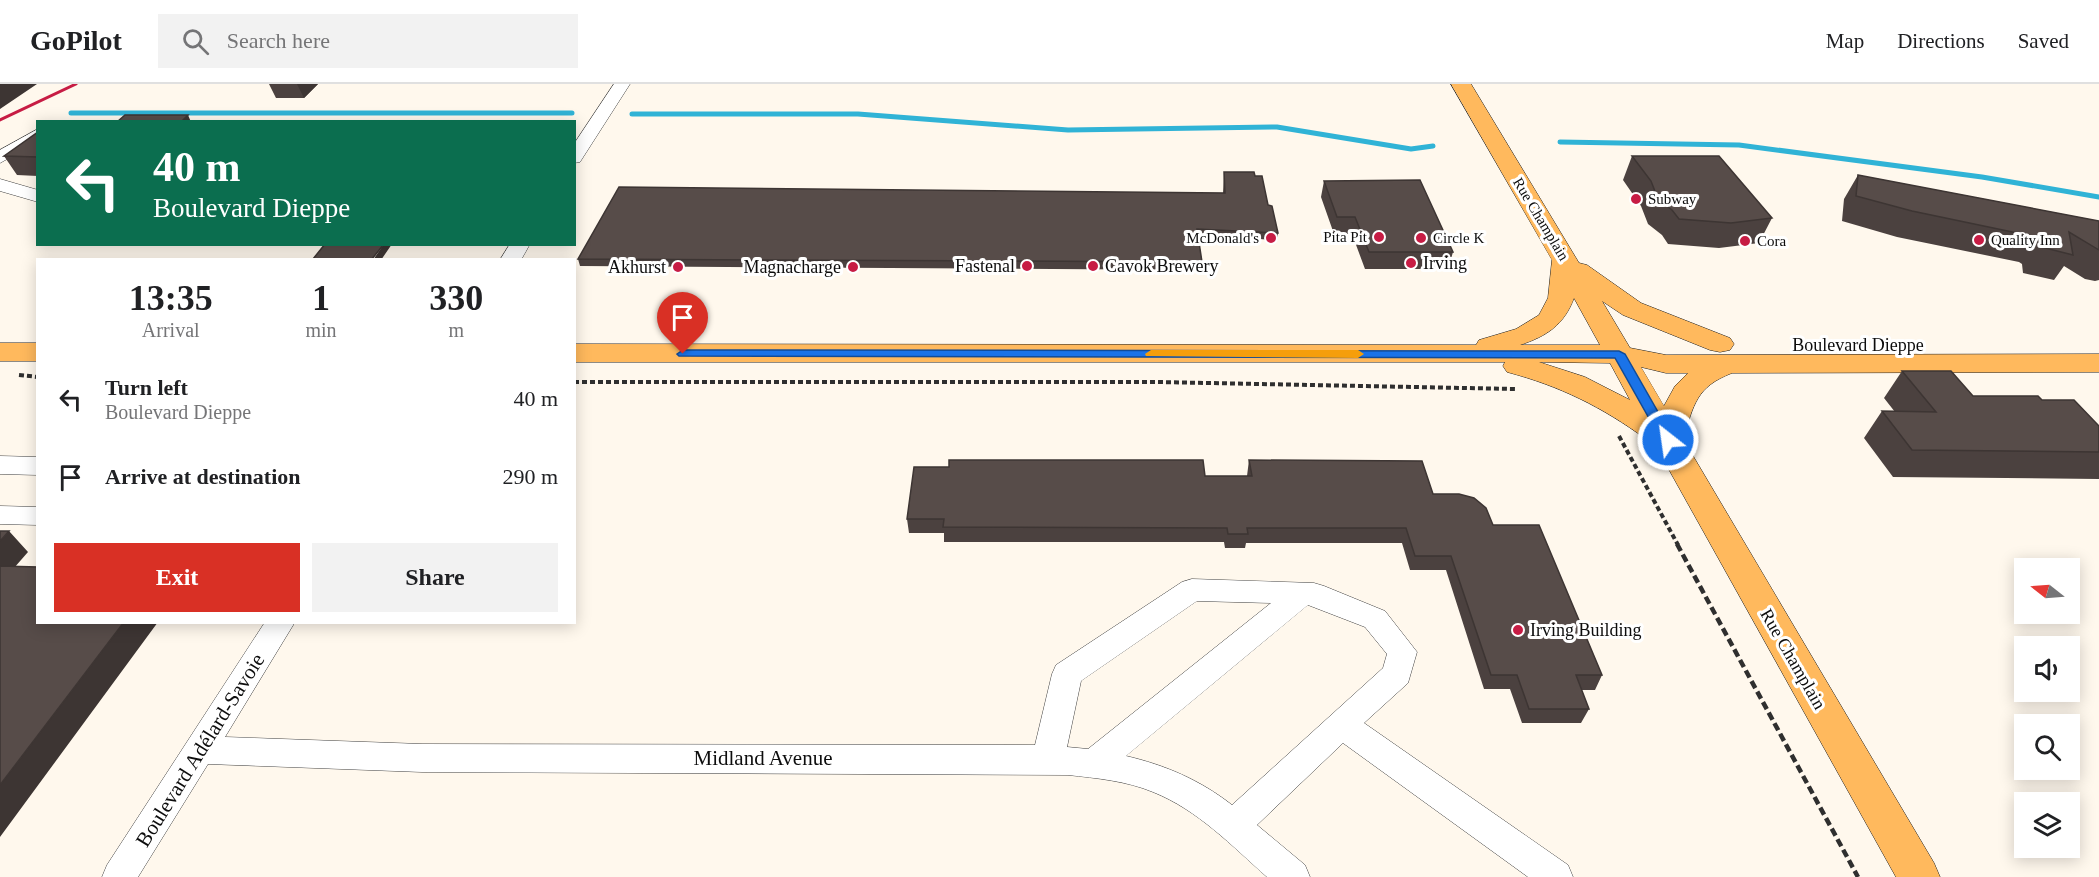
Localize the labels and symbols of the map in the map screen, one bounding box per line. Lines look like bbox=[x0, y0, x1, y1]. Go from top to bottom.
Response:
street label: Rue Champlain bbox=[1510, 175, 1572, 264]
place label: Subway bbox=[1648, 191, 1697, 207]
marker: Subway bbox=[1629, 192, 1643, 206]
place label: Pita Pit bbox=[1323, 229, 1368, 245]
place label: McDonald's bbox=[1186, 230, 1259, 246]
marker: Pita Pit bbox=[1372, 230, 1386, 244]
place label: Circle K bbox=[1433, 230, 1484, 246]
marker: McDonald's bbox=[1264, 231, 1278, 245]
marker: Circle K bbox=[1414, 231, 1428, 245]
place label: Quality Inn bbox=[1991, 232, 2060, 248]
place label: Cora bbox=[1757, 233, 1787, 249]
marker: Quality Inn bbox=[1972, 233, 1986, 247]
marker: Cora bbox=[1738, 234, 1752, 248]
place label: Irving bbox=[1423, 253, 1467, 273]
place label: Fastenal bbox=[955, 256, 1015, 276]
place label: Cavok Brewery bbox=[1105, 256, 1218, 276]
marker: Irving bbox=[1404, 256, 1418, 270]
place label: Akhurst bbox=[608, 257, 666, 277]
place label: Magnacharge bbox=[743, 257, 841, 277]
marker: Fastenal bbox=[1020, 259, 1034, 273]
marker: Cavok Brewery bbox=[1086, 259, 1100, 273]
marker: Akhurst bbox=[671, 260, 685, 274]
marker: Magnacharge bbox=[846, 260, 860, 274]
pin bbox=[657, 292, 708, 354]
street label: Boulevard Dieppe bbox=[1792, 335, 1924, 355]
position arrow bbox=[1636, 408, 1700, 472]
north arrow bbox=[2014, 558, 2080, 624]
street label: Rue Champlain bbox=[1756, 605, 1830, 713]
place label: Irving Building bbox=[1530, 620, 1642, 640]
marker: Irving Building bbox=[1511, 623, 1525, 637]
street label: Boulevard Adélard-Savoie bbox=[131, 649, 269, 851]
street label: Midland Avenue bbox=[693, 746, 833, 770]

